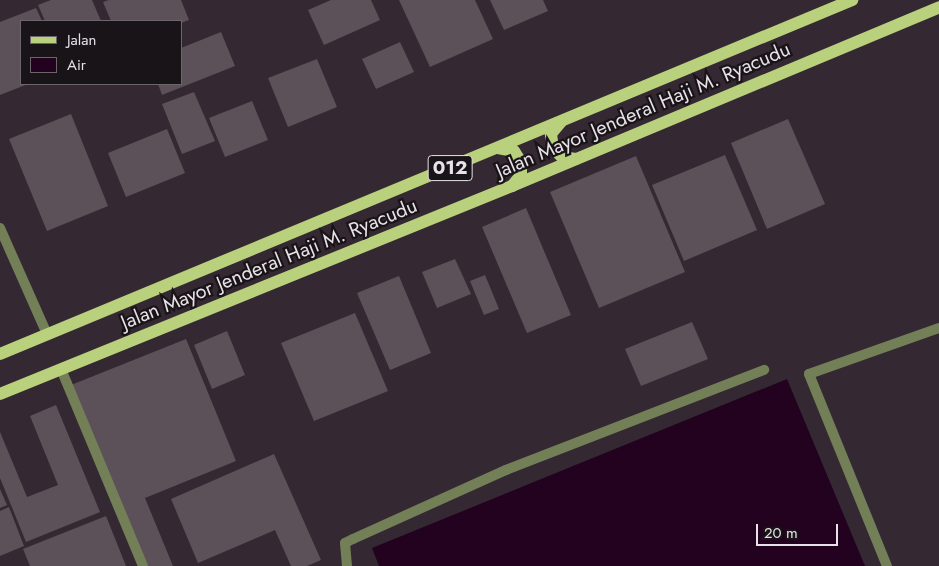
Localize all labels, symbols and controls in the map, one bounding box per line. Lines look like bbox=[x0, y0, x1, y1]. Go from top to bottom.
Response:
legend bbox=[20, 20, 182, 85]
text: Jalan bbox=[67, 29, 96, 51]
street label: Jalan Mayor Jenderal Haji M. Ryacudu bbox=[492, 37, 794, 183]
text: Air bbox=[67, 54, 86, 76]
road number: 012 bbox=[428, 152, 472, 184]
street label: Jalan Mayor Jenderal Haji M. Ryacudu bbox=[117, 193, 421, 335]
scale bar bbox=[759, 514, 842, 546]
text: 20 m bbox=[764, 522, 798, 544]

